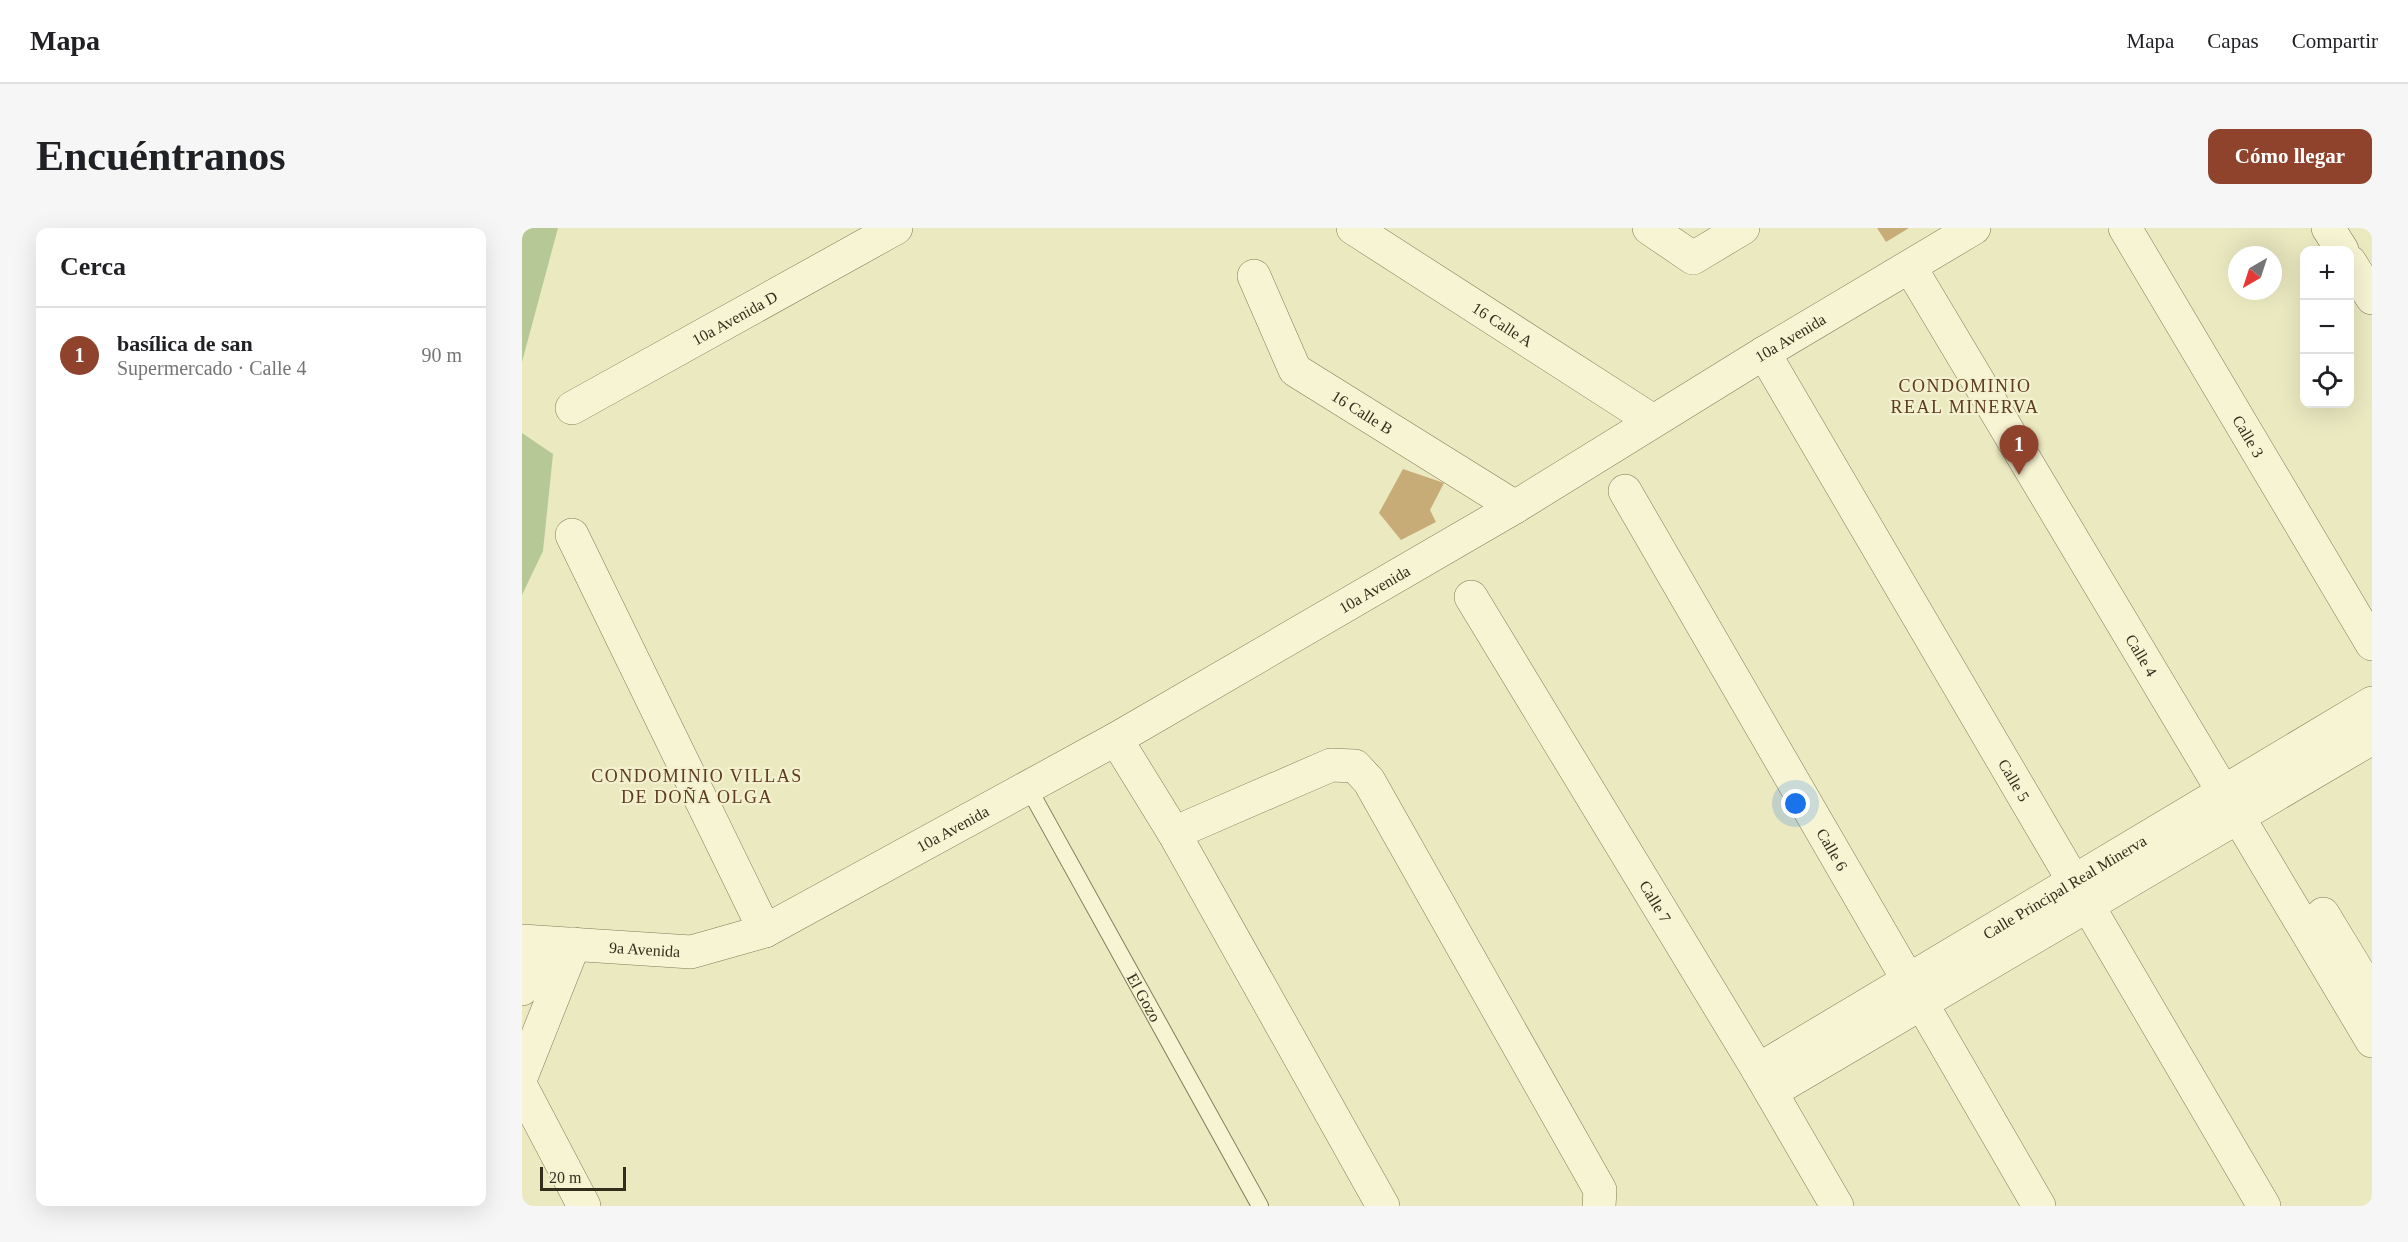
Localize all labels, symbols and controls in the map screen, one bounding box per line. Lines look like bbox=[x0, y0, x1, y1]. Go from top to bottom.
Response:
text: Mapa bbox=[30, 25, 100, 56]
text: Mapa bbox=[2127, 29, 2174, 53]
text: Capas bbox=[2207, 29, 2259, 53]
text: Compartir bbox=[2292, 29, 2378, 53]
button: Cómo llegar bbox=[2208, 129, 2372, 184]
text: Encuéntranos bbox=[36, 133, 286, 179]
north arrow bbox=[2228, 246, 2282, 300]
map controls bbox=[2300, 246, 2354, 408]
button: + bbox=[2300, 246, 2354, 300]
text: Cerca bbox=[60, 252, 126, 281]
street label: 10a Avenida D bbox=[689, 288, 780, 349]
street label: 16 Calle A bbox=[1469, 299, 1536, 351]
button: − bbox=[2300, 300, 2354, 354]
street label: 10a Avenida bbox=[1752, 310, 1829, 366]
text: basílica de san bbox=[117, 331, 253, 356]
text: 1 bbox=[75, 344, 85, 366]
text: 90 m bbox=[421, 344, 462, 366]
button: locate bbox=[2300, 354, 2354, 408]
text: Supermercado · Calle 4 bbox=[117, 357, 306, 379]
district label: CONDOMINIO REAL MINERVA bbox=[1890, 376, 2040, 417]
street label: 16 Calle B bbox=[1329, 387, 1396, 438]
street label: Calle 3 bbox=[2229, 412, 2267, 460]
pin: 1 bbox=[2000, 426, 2038, 475]
street label: 10a Avenida bbox=[1336, 562, 1413, 617]
street label: Calle 4 bbox=[2122, 631, 2160, 679]
street label: Calle 5 bbox=[1995, 756, 2033, 804]
district label: CONDOMINIO VILLAS DE DOÑA OLGA bbox=[591, 766, 803, 807]
your location bbox=[1781, 789, 1810, 818]
street label: 10a Avenida bbox=[914, 802, 992, 855]
street label: Calle 6 bbox=[1813, 825, 1851, 874]
street label: Calle Principal Real Minerva bbox=[1980, 832, 2149, 943]
street label: Calle 7 bbox=[1636, 878, 1674, 926]
street label: 9a Avenida bbox=[609, 939, 681, 960]
street label: El Gozo bbox=[1124, 970, 1164, 1025]
scale bar bbox=[540, 1164, 626, 1192]
text: 20 m bbox=[549, 1169, 581, 1186]

